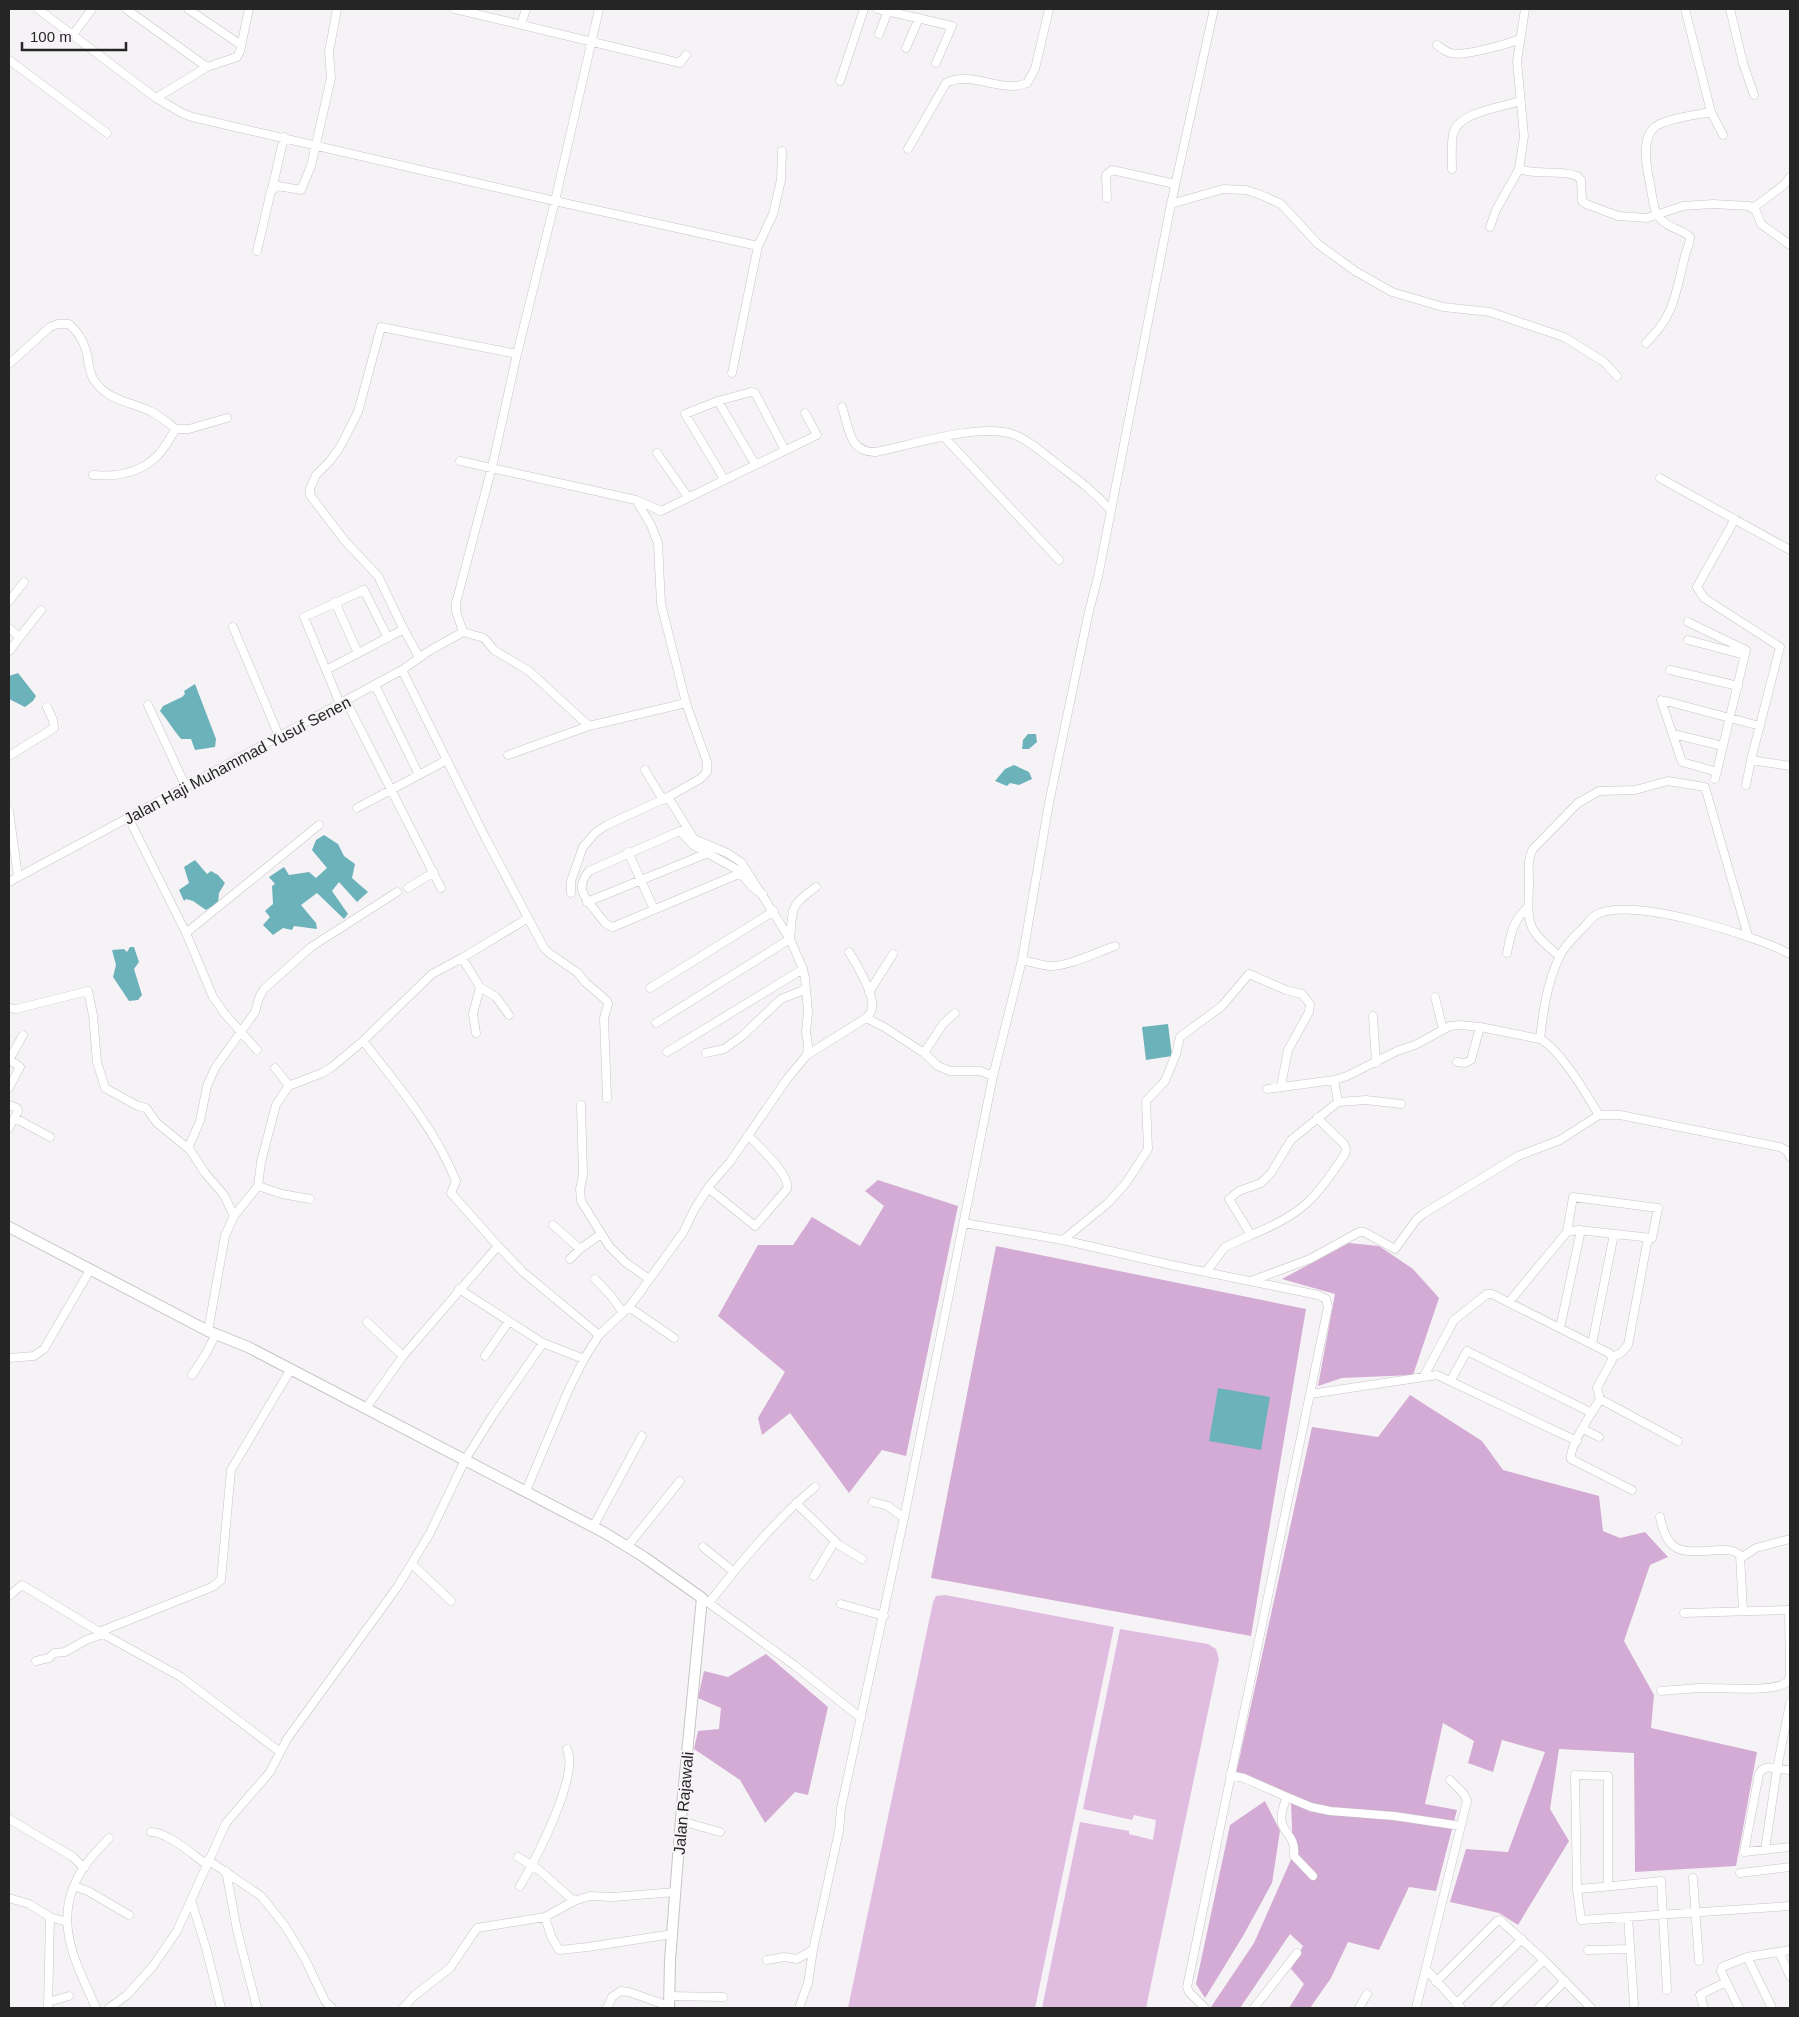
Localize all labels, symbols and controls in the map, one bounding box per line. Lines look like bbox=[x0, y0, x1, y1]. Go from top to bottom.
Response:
scale bar bbox=[22, 20, 126, 52]
text: 100 m bbox=[30, 28, 72, 45]
street label: Jalan Haji Muhammad Yusuf Senen bbox=[121, 693, 353, 828]
street label: Jalan Rajawali bbox=[671, 1751, 696, 1855]

